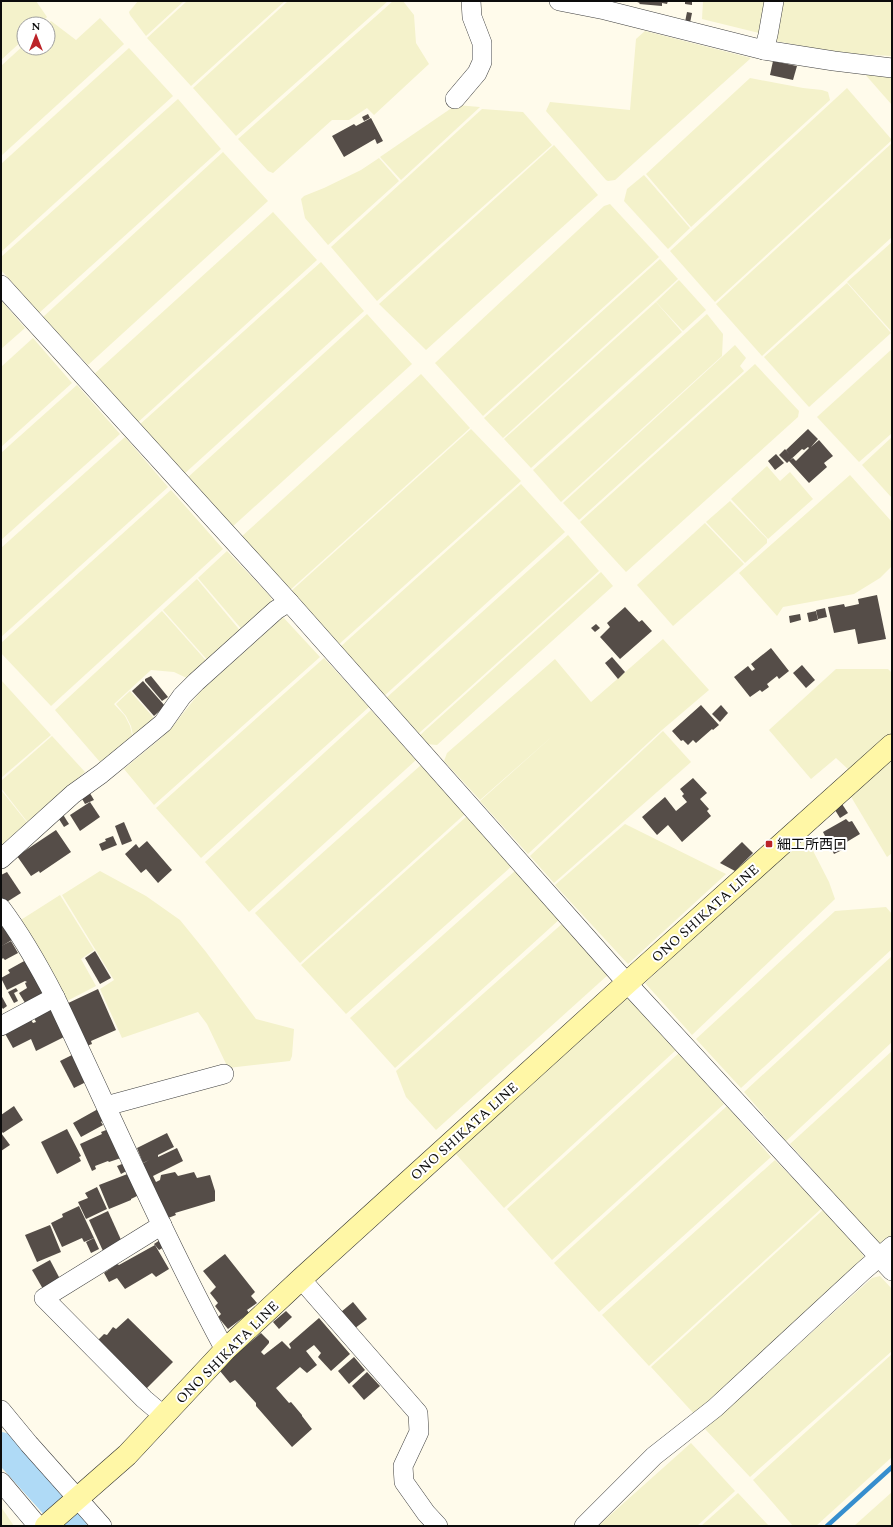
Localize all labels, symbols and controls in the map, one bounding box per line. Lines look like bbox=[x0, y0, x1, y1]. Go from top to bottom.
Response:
north arrow bbox=[16, 16, 56, 56]
text: N bbox=[32, 18, 41, 35]
place label: 細工所西口 bbox=[777, 834, 847, 855]
marker: 細工所西口 bbox=[764, 839, 774, 849]
street label: ONO SHIKATA LINE bbox=[647, 859, 764, 968]
street label: ONO SHIKATA LINE bbox=[406, 1077, 523, 1186]
street label: ONO SHIKATA LINE bbox=[171, 1296, 284, 1409]

